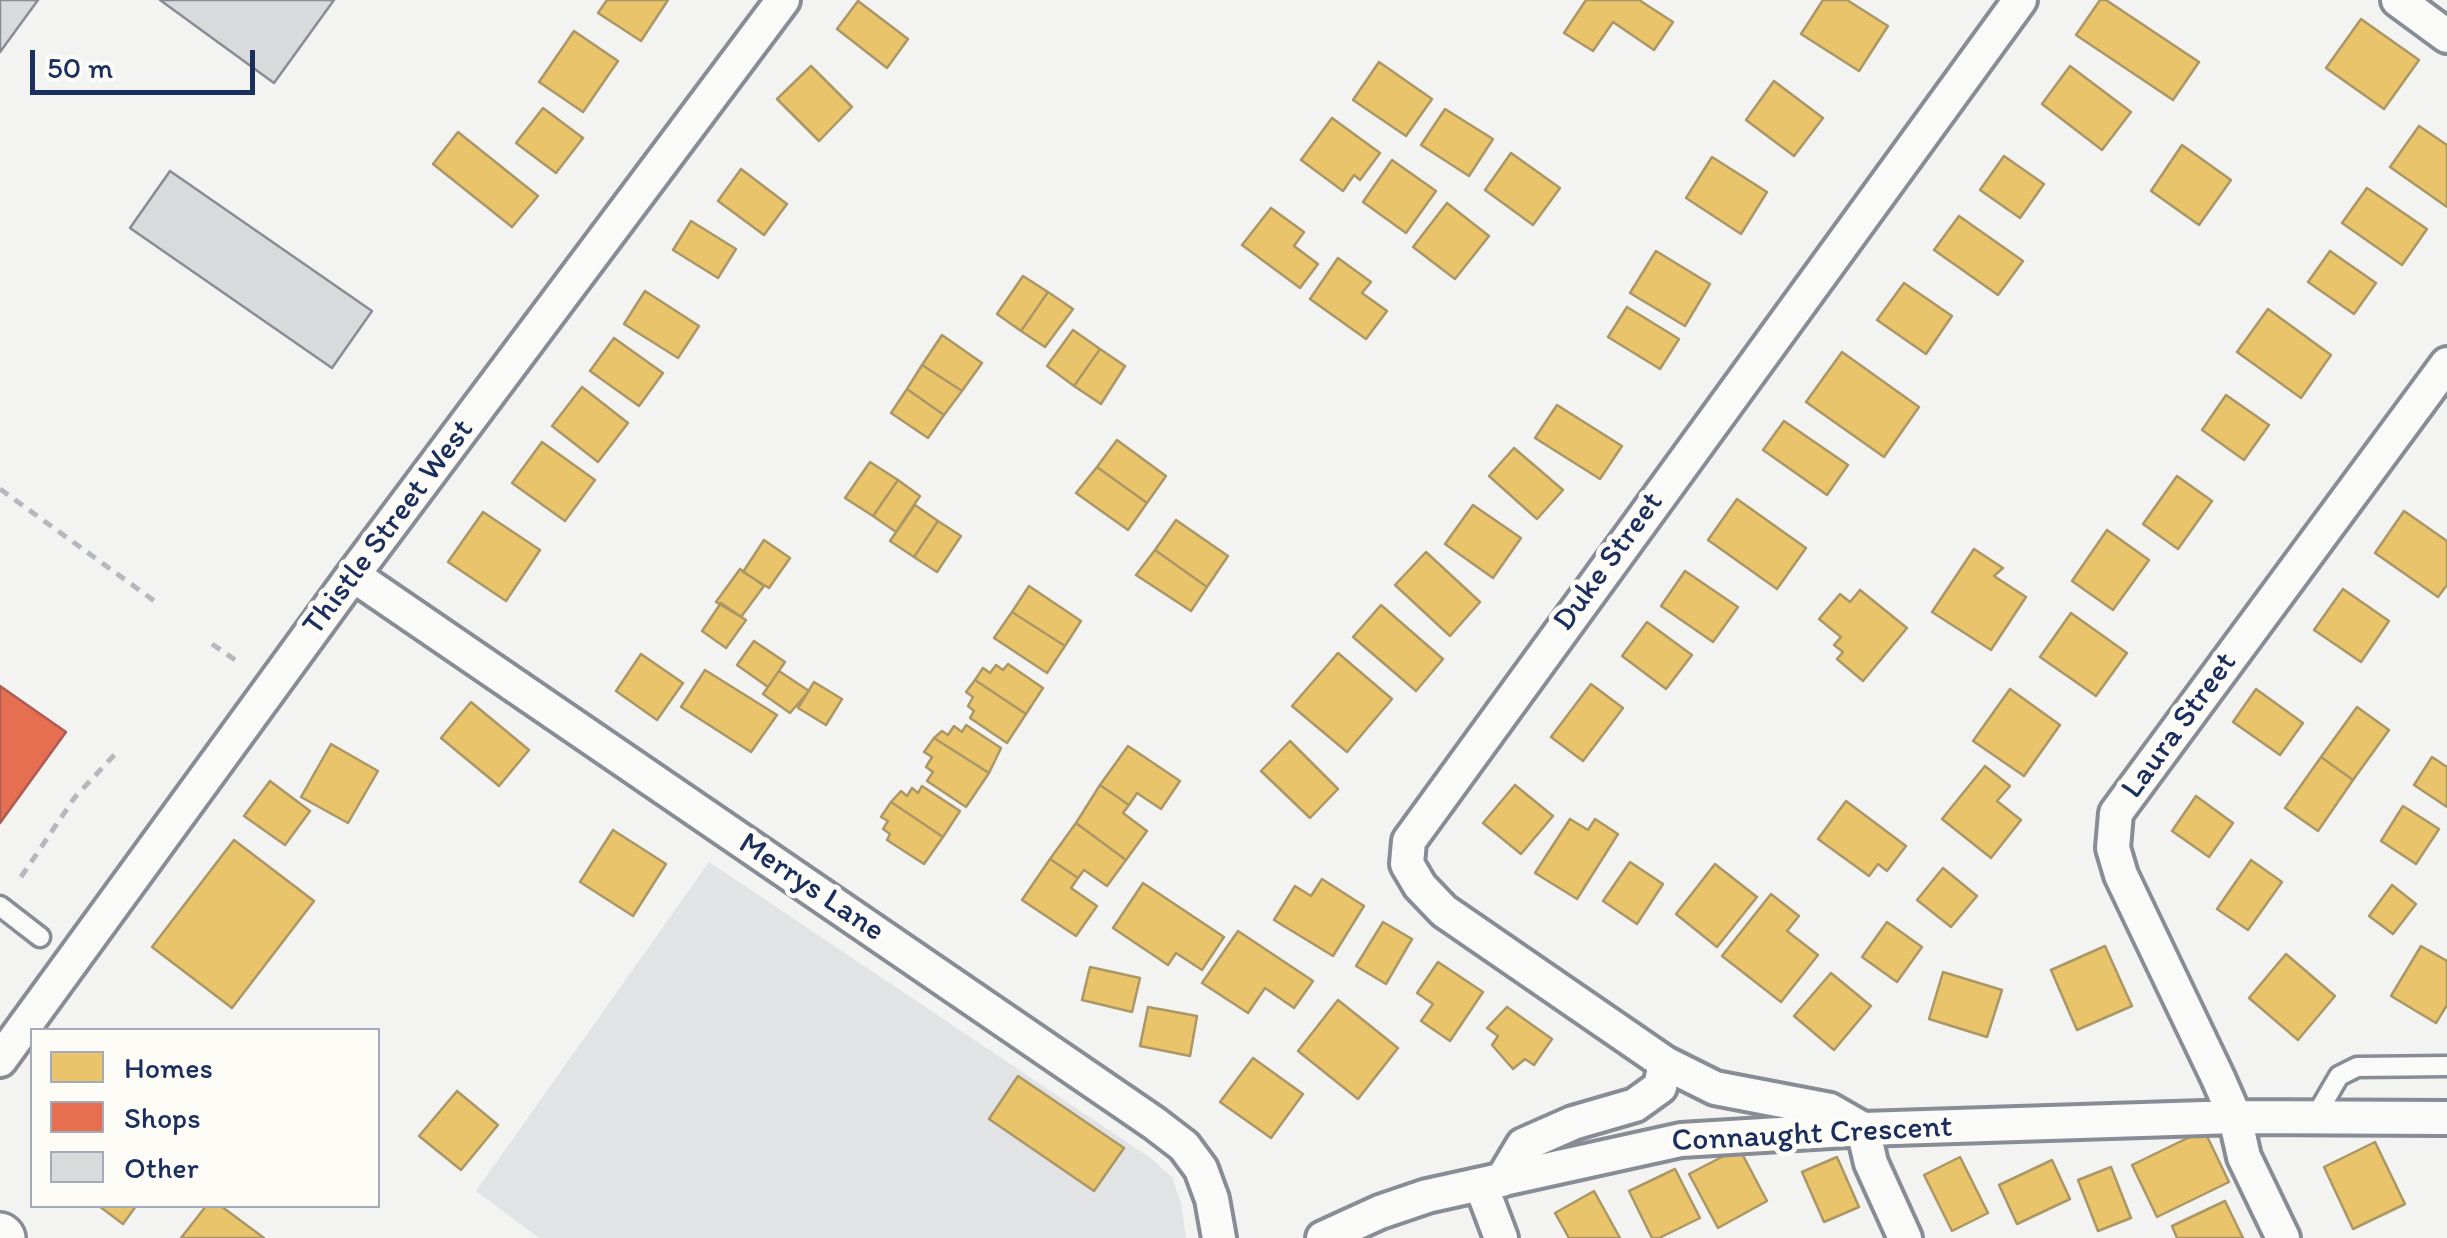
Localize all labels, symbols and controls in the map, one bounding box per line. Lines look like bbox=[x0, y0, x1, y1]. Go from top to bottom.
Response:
scale bar bbox=[35, 30, 260, 92]
text: 50 m bbox=[47, 49, 113, 86]
street label: Thistle Street West bbox=[295, 412, 483, 644]
street label: Duke Street bbox=[1546, 485, 1672, 639]
street label: Laura Street bbox=[2114, 645, 2246, 807]
street label: Merrys Lane bbox=[731, 825, 891, 951]
legend bbox=[30, 1028, 380, 1208]
text: Homes bbox=[124, 1049, 213, 1086]
text: Shops bbox=[124, 1099, 201, 1136]
street label: Connaught Crescent bbox=[1671, 1108, 1953, 1162]
text: Other bbox=[124, 1149, 199, 1186]

